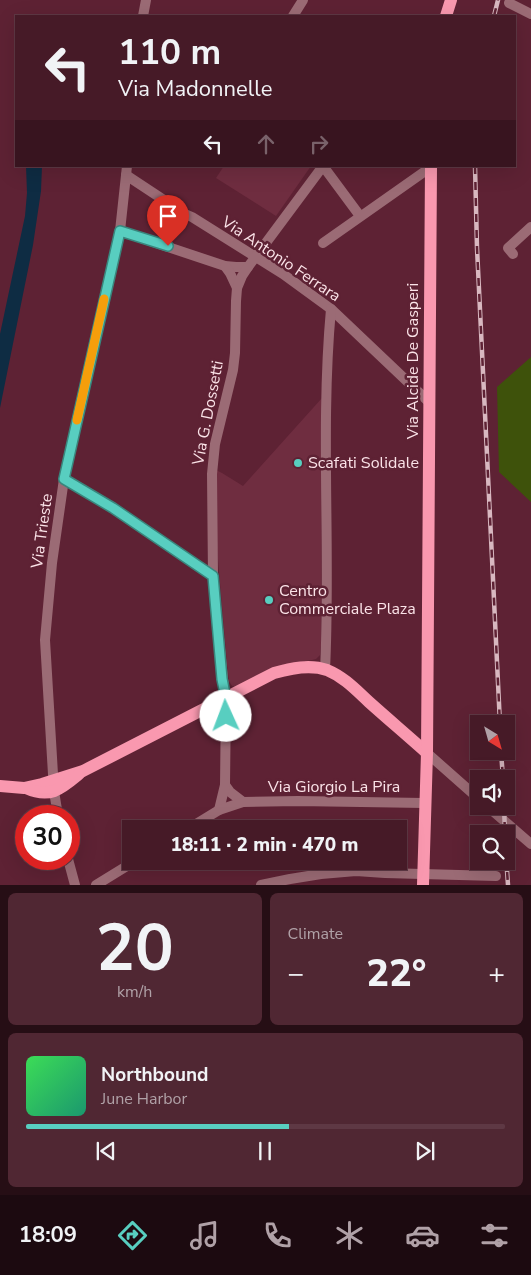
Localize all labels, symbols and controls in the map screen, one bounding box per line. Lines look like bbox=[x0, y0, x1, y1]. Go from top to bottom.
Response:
text: 110 m bbox=[118, 29, 221, 76]
icon: left bbox=[35, 35, 100, 100]
text: Via Madonnelle bbox=[118, 74, 272, 104]
icon: left bbox=[199, 130, 227, 158]
icon: ahead bbox=[252, 130, 280, 158]
icon: right bbox=[305, 130, 333, 158]
pin bbox=[147, 195, 189, 246]
icon: arrive bbox=[154, 202, 182, 230]
street label: Via Antonio Ferrara bbox=[216, 210, 345, 307]
street label: Via Alcide De Gasperi bbox=[402, 283, 424, 440]
street label: Via G. Dossetti bbox=[187, 359, 229, 468]
place label: Scafati Solidale bbox=[308, 452, 419, 474]
marker: Scafati Solidale bbox=[292, 457, 304, 469]
street label: Via Trieste bbox=[26, 492, 58, 571]
place label: Centro Commerciale Plaza bbox=[279, 580, 416, 620]
marker: Centro Commerciale Plaza bbox=[263, 594, 275, 606]
position arrow bbox=[199, 689, 251, 741]
north arrow bbox=[470, 715, 515, 760]
map controls bbox=[470, 715, 515, 870]
button: sound bbox=[470, 770, 515, 815]
street label: Via Giorgio La Pira bbox=[267, 776, 400, 798]
speed limit sign: 30 bbox=[15, 805, 80, 870]
button: search bbox=[470, 825, 515, 870]
text: 18:11 · 2 min · 470 m bbox=[171, 832, 358, 858]
text: 20 bbox=[96, 904, 174, 993]
text: Climate bbox=[288, 923, 343, 945]
text: 22° bbox=[366, 948, 426, 999]
text: − bbox=[288, 955, 304, 993]
text: + bbox=[488, 955, 505, 993]
text: km/h bbox=[117, 981, 152, 1003]
text: Northbound bbox=[101, 1062, 208, 1088]
text: June Harbor bbox=[101, 1088, 187, 1110]
icon: previous bbox=[92, 1137, 120, 1165]
icon: pause bbox=[251, 1137, 279, 1165]
icon: next bbox=[411, 1137, 439, 1165]
icon: directions bbox=[115, 1218, 150, 1253]
icon: music bbox=[187, 1218, 222, 1253]
icon: phone bbox=[260, 1218, 295, 1253]
icon: climate bbox=[332, 1218, 367, 1253]
icon: car bbox=[405, 1218, 440, 1253]
icon: filters bbox=[477, 1218, 512, 1253]
text: 18:09 bbox=[19, 1220, 77, 1250]

